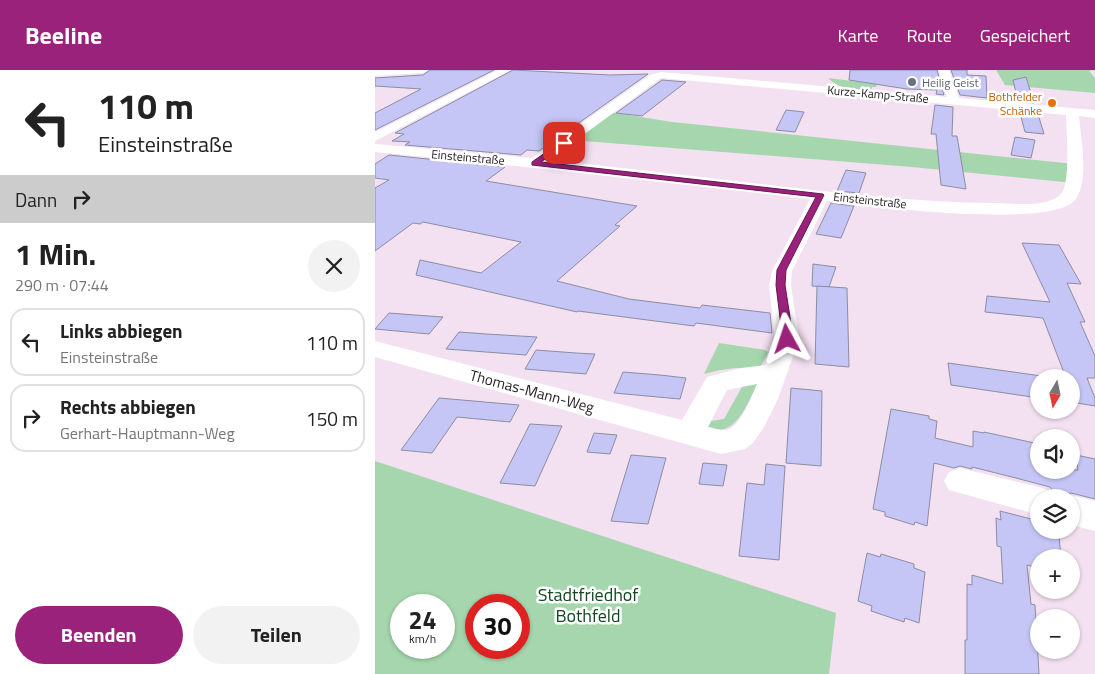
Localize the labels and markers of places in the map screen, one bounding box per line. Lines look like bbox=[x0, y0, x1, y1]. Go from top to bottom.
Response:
place label: Heilig Geist bbox=[922, 73, 980, 92]
marker: Heilig Geist bbox=[906, 76, 918, 88]
place label: Bothfelder Schänke bbox=[988, 87, 1042, 120]
marker: Bothfelder Schänke bbox=[1046, 97, 1058, 109]
pin bbox=[543, 122, 585, 164]

